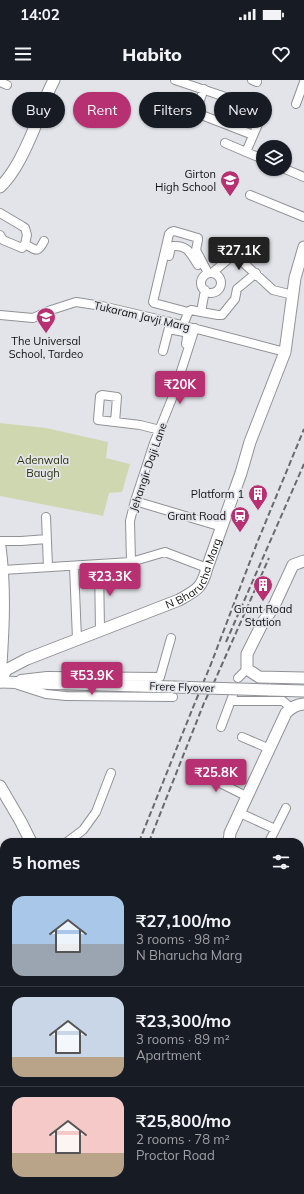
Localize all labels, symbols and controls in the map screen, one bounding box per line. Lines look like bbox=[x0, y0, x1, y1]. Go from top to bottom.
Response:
text: 14:02 bbox=[20, 5, 60, 24]
icon: menu bbox=[12, 43, 34, 65]
text: Habito bbox=[122, 43, 182, 66]
icon: heart bbox=[270, 43, 292, 65]
chip: Buy bbox=[12, 92, 65, 128]
chip: Rent bbox=[73, 92, 131, 128]
chip: Filters bbox=[139, 92, 206, 128]
chip: New bbox=[214, 92, 272, 128]
map controls bbox=[256, 140, 292, 176]
button: layers bbox=[256, 140, 292, 176]
place label: Girton High School bbox=[155, 167, 216, 194]
school or university icon: Girton High School bbox=[219, 169, 241, 197]
pin: ₹27.1K bbox=[206, 237, 272, 271]
text: ₹27.1K bbox=[217, 242, 261, 258]
street label: Tukaram Javji Marg bbox=[93, 298, 191, 334]
school or university icon: The Universal School, Tardeo bbox=[35, 306, 57, 334]
place label: The Universal School, Tardeo bbox=[9, 334, 83, 361]
pin: ₹20K bbox=[156, 371, 204, 405]
text: ₹20K bbox=[164, 376, 196, 392]
street label: Jehangir Daji Lane bbox=[126, 421, 170, 513]
park label: Adenwala Baugh bbox=[17, 453, 69, 480]
building icon: Platform 1 bbox=[247, 483, 269, 511]
place label: Platform 1 bbox=[191, 487, 244, 501]
station icon: Grant Road bbox=[229, 505, 251, 533]
place label: Grant Road bbox=[167, 509, 226, 523]
street label: N Bharucha Marg bbox=[163, 536, 224, 612]
pin: ₹23.3K bbox=[77, 563, 143, 597]
text: ₹23.3K bbox=[88, 568, 132, 584]
building icon: Grant Road Station bbox=[252, 574, 274, 602]
place label: Grant Road Station bbox=[234, 602, 292, 629]
pin: ₹53.9K bbox=[59, 662, 125, 696]
text: ₹53.9K bbox=[70, 667, 114, 683]
street label: Frere Flyover bbox=[149, 679, 215, 695]
pin: ₹25.8K bbox=[183, 759, 249, 793]
text: ₹25.8K bbox=[194, 764, 238, 780]
icon: filters bbox=[270, 851, 292, 873]
text: 5 homes bbox=[12, 852, 80, 873]
text: ₹27,100/mo bbox=[136, 910, 231, 931]
icon: home bbox=[44, 912, 92, 960]
text: 3 rooms · 98 m² bbox=[136, 931, 230, 947]
text: N Bharucha Marg bbox=[136, 947, 242, 963]
text: ₹23,300/mo bbox=[136, 1010, 231, 1031]
icon: home bbox=[44, 1013, 92, 1061]
text: 3 rooms · 89 m² bbox=[136, 1031, 230, 1047]
text: Apartment bbox=[136, 1047, 201, 1063]
text: ₹25,800/mo bbox=[136, 1110, 231, 1131]
icon: home bbox=[44, 1113, 92, 1161]
text: 2 rooms · 78 m² bbox=[136, 1131, 230, 1147]
text: Proctor Road bbox=[136, 1147, 215, 1163]

